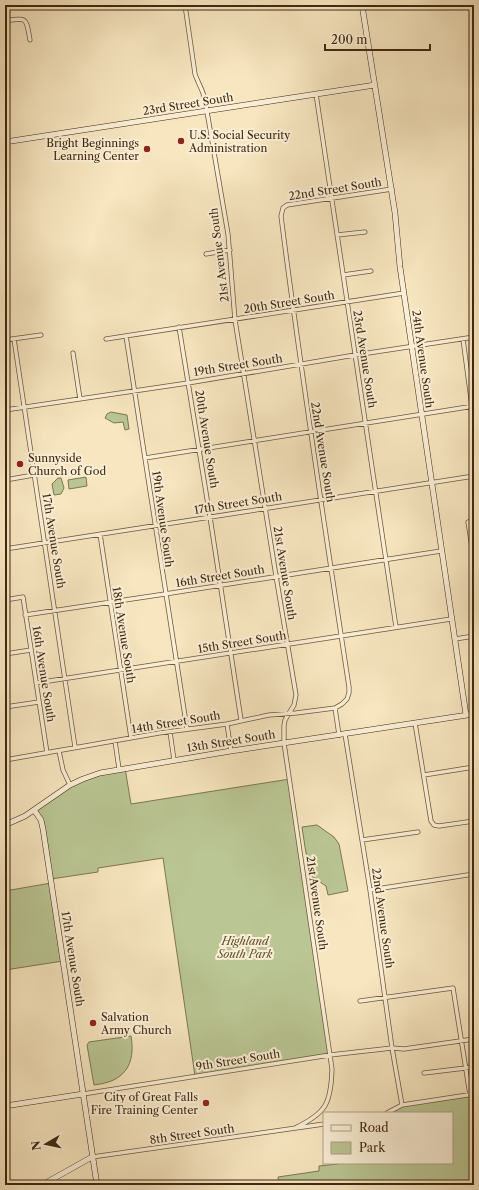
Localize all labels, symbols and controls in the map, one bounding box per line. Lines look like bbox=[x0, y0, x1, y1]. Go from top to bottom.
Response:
scale bar bbox=[325, 26, 430, 52]
text: 200 m bbox=[331, 32, 368, 47]
street label: 23rd Street South bbox=[142, 90, 234, 118]
place label: U.S. Social Security Administration bbox=[188, 128, 291, 155]
place label: Bright Beginnings Learning Center bbox=[46, 136, 139, 163]
marker: U.S. Social Security Administration bbox=[176, 136, 186, 146]
marker: Bright Beginnings Learning Center bbox=[142, 144, 152, 154]
street label: 22nd Street South bbox=[287, 175, 383, 203]
street label: 21st Avenue South bbox=[206, 207, 232, 303]
street label: 20th Street South bbox=[242, 288, 336, 316]
street label: 23rd Avenue South bbox=[350, 309, 380, 409]
street label: 24th Avenue South bbox=[409, 309, 437, 409]
street label: 19th Street South bbox=[193, 351, 284, 379]
street label: 20th Avenue South bbox=[192, 389, 222, 489]
street label: 22nd Avenue South bbox=[308, 401, 338, 503]
place label: Sunnyside Church of God bbox=[28, 451, 106, 478]
marker: Sunnyside Church of God bbox=[15, 459, 25, 469]
street label: 19th Avenue South bbox=[149, 470, 177, 568]
street label: 17th Street South bbox=[193, 489, 283, 517]
street label: 17th Avenue South bbox=[40, 492, 68, 590]
street label: 21st Avenue South bbox=[271, 525, 299, 621]
street label: 16th Street South bbox=[175, 562, 266, 590]
street label: 18th Avenue South bbox=[109, 586, 139, 684]
street label: 16th Avenue South bbox=[29, 625, 59, 723]
street label: 15th Street South bbox=[197, 628, 287, 656]
street label: 14th Street South bbox=[131, 708, 221, 736]
street label: 13th Street South bbox=[186, 727, 276, 755]
street label: 21st Avenue South bbox=[303, 855, 331, 951]
street label: 22nd Avenue South bbox=[369, 867, 397, 969]
street label: 17th Avenue South bbox=[59, 910, 87, 1008]
park label: Highland South Park bbox=[217, 934, 273, 961]
place label: Salvation Army Church bbox=[100, 1010, 172, 1037]
marker: Salvation Army Church bbox=[88, 1018, 98, 1028]
street label: 9th Street South bbox=[195, 1046, 281, 1074]
place label: City of Great Falls Fire Training Center bbox=[91, 1090, 198, 1117]
marker: City of Great Falls Fire Training Center bbox=[201, 1098, 211, 1108]
legend bbox=[323, 1112, 453, 1164]
text: Road bbox=[359, 1120, 389, 1135]
street label: 8th Street South bbox=[149, 1121, 235, 1147]
north arrow bbox=[26, 1124, 66, 1164]
text: N bbox=[28, 1139, 44, 1151]
text: Park bbox=[359, 1140, 386, 1155]

